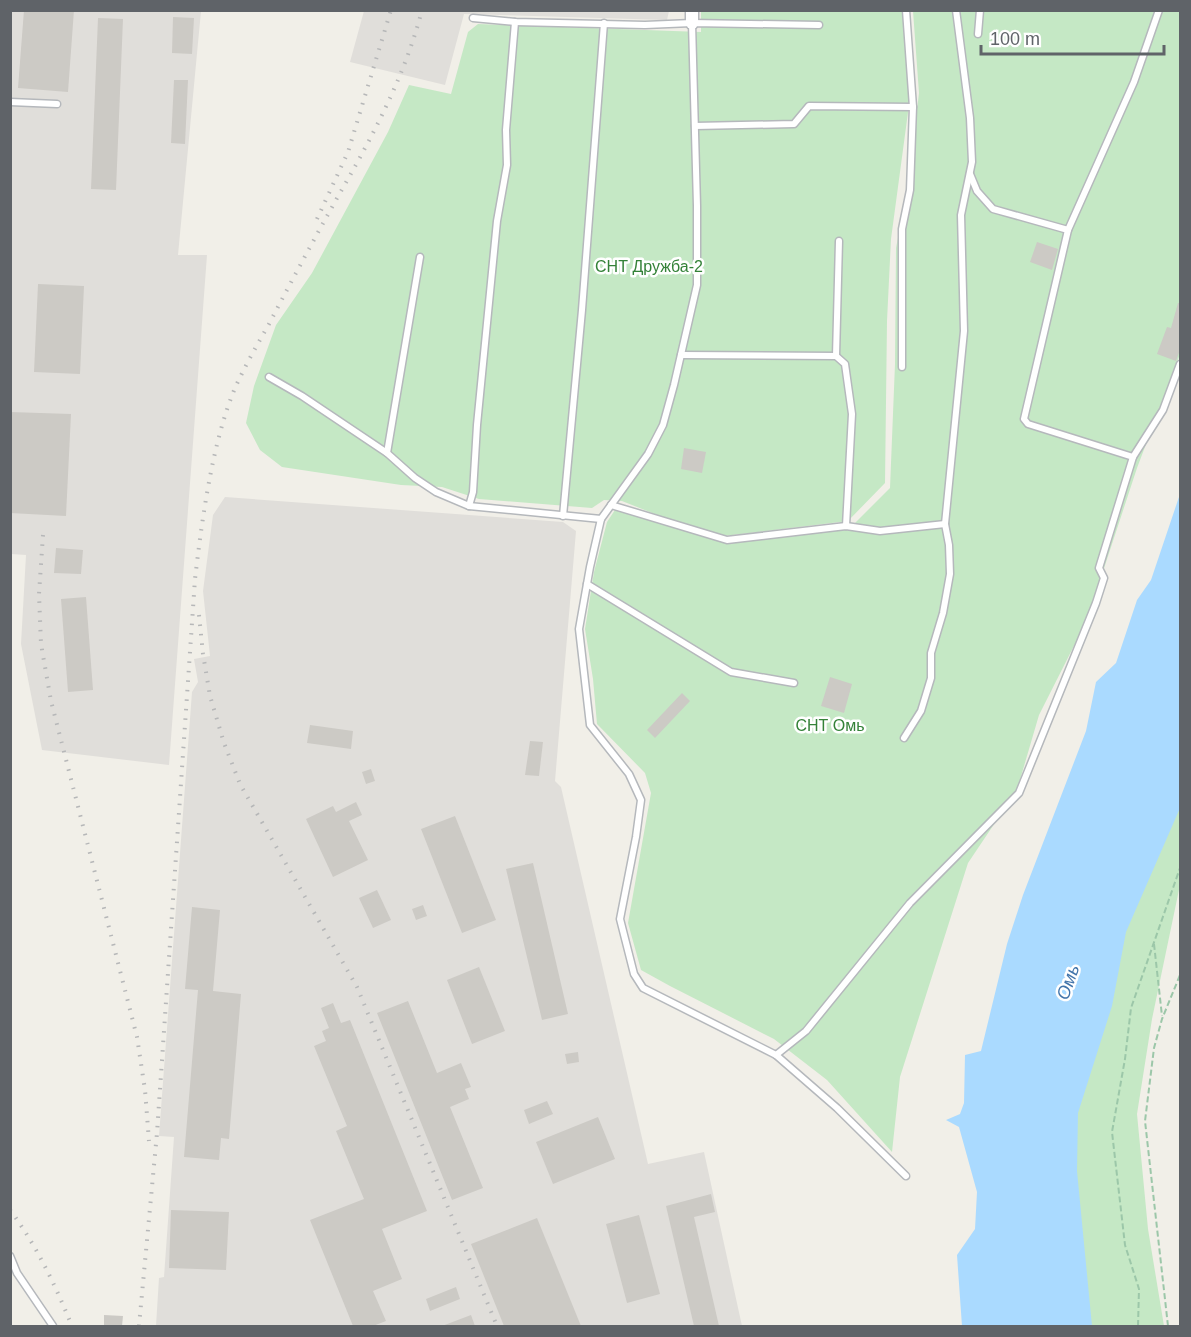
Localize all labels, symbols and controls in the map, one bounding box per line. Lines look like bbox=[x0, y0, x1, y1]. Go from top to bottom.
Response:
scale bar bbox=[981, 18, 1164, 56]
text: 100 m bbox=[990, 29, 1040, 49]
park label: СНТ Дружба-2 bbox=[595, 258, 703, 275]
park label: СНТ Омь bbox=[795, 717, 865, 734]
water label: Омь bbox=[1053, 962, 1083, 1002]

